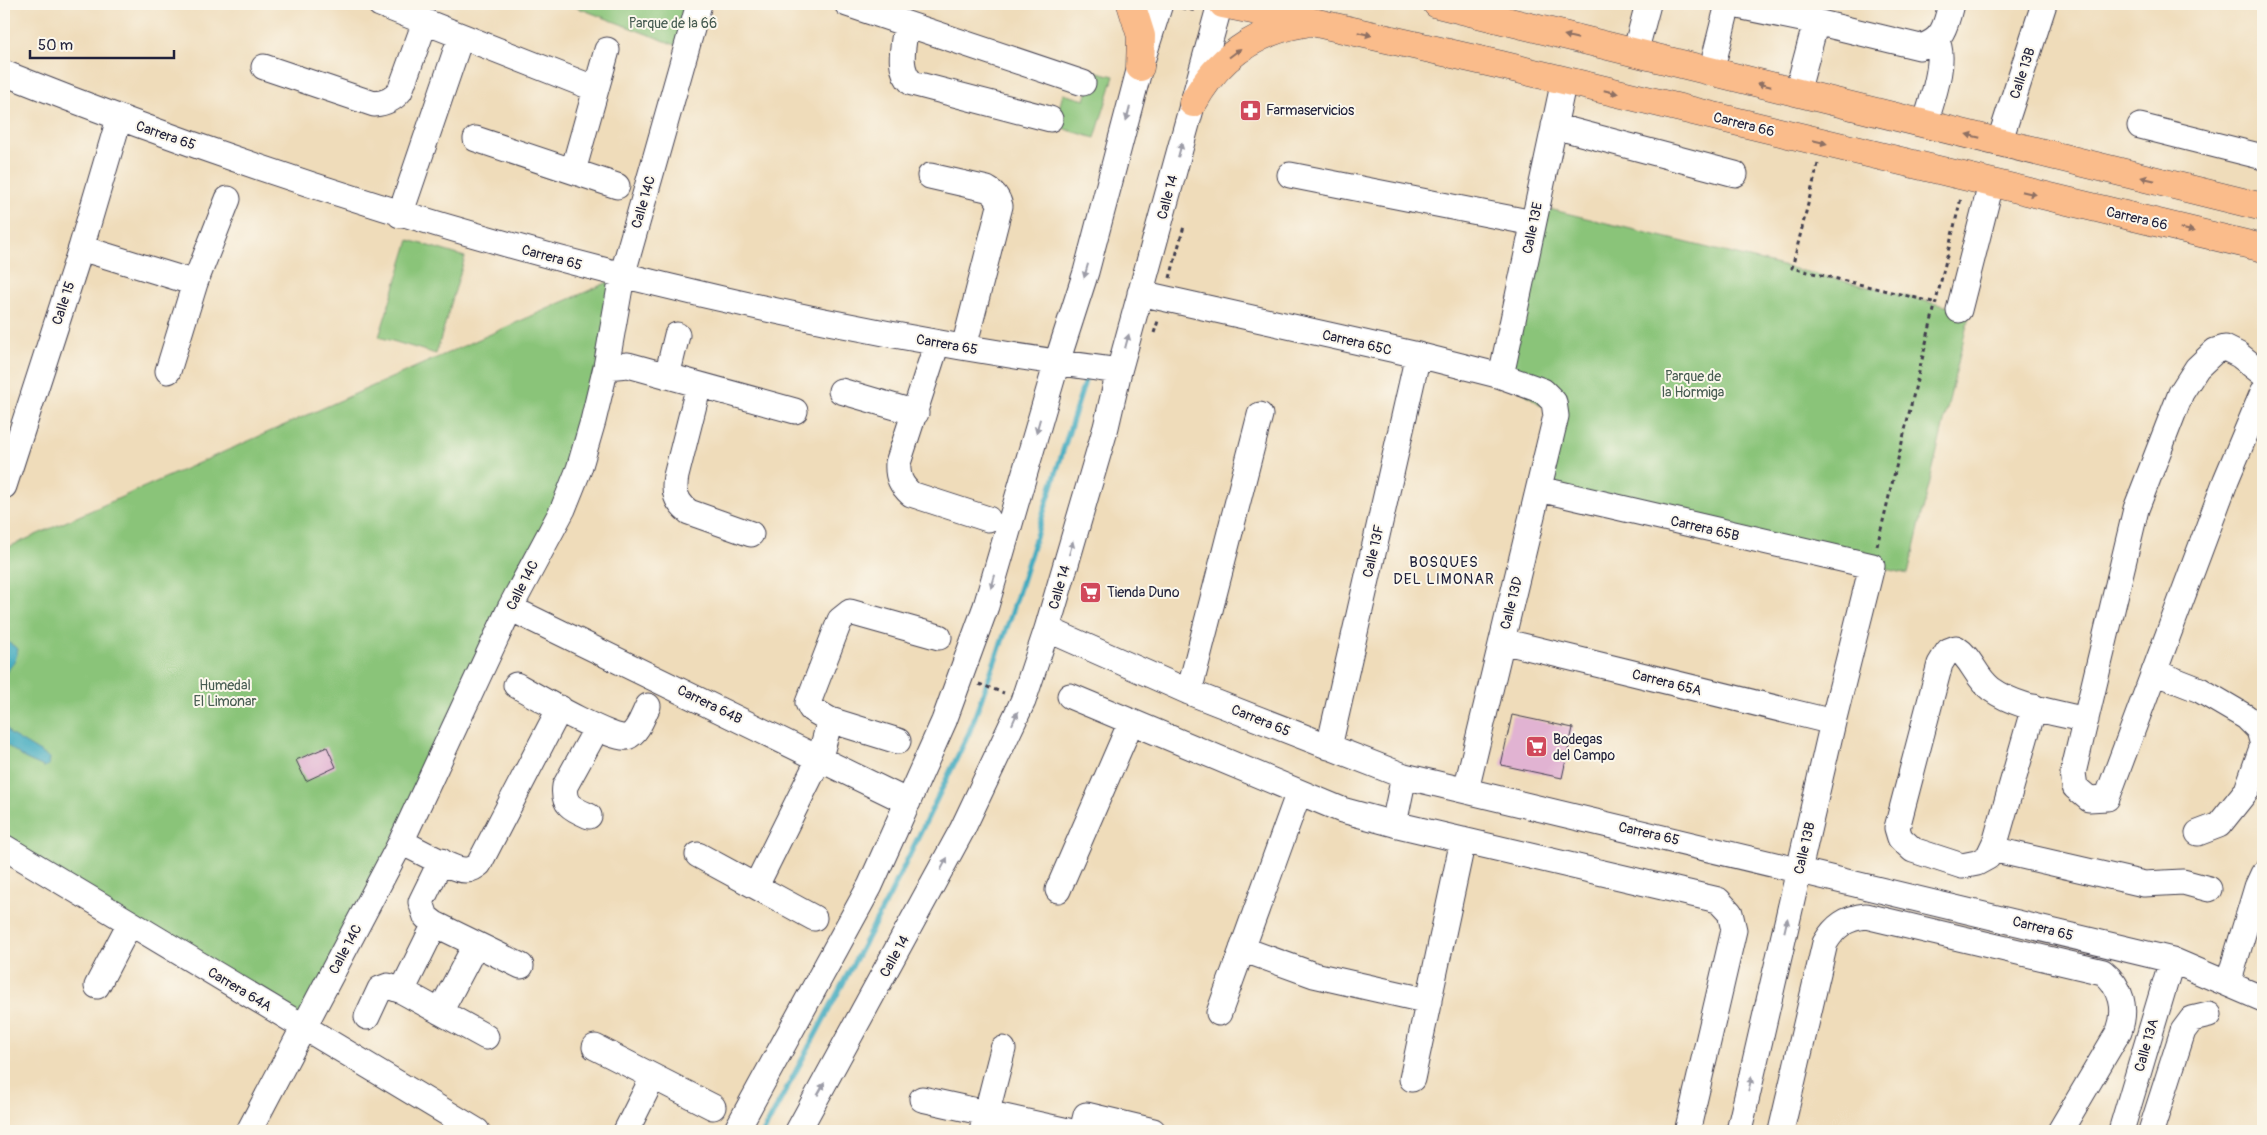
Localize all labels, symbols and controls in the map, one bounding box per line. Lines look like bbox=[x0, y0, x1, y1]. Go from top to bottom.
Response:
park label: Parque de la 66 bbox=[629, 15, 717, 32]
scale bar bbox=[30, 28, 174, 60]
one-way arrow bbox=[1357, 30, 1372, 38]
one-way arrow bbox=[1564, 33, 1579, 41]
text: 50 m bbox=[38, 36, 73, 55]
street label: Calle 13B bbox=[2006, 45, 2039, 101]
one-way arrow bbox=[1228, 47, 1241, 58]
one-way arrow bbox=[1757, 81, 1772, 89]
one-way arrow bbox=[1604, 88, 1619, 96]
pharmacy icon: Farmaservicios bbox=[1238, 98, 1262, 122]
place label: Farmaservicios bbox=[1266, 102, 1355, 119]
one-way arrow bbox=[1124, 106, 1132, 121]
street label: Carrera 66 bbox=[1711, 109, 1776, 140]
street label: Carrera 65 bbox=[134, 117, 198, 154]
one-way arrow bbox=[1966, 132, 1981, 140]
one-way arrow bbox=[1813, 138, 1828, 146]
one-way arrow bbox=[1176, 143, 1184, 158]
street label: Calle 14 bbox=[1153, 173, 1182, 221]
street label: Calle 14C bbox=[628, 174, 659, 230]
one-way arrow bbox=[2140, 175, 2155, 183]
one-way arrow bbox=[2022, 189, 2037, 197]
street label: Calle 13E bbox=[1519, 201, 1546, 255]
street label: Carrera 66 bbox=[2104, 203, 2169, 234]
one-way arrow bbox=[2180, 226, 2195, 234]
street label: Carrera 65 bbox=[520, 241, 584, 274]
one-way arrow bbox=[1082, 264, 1090, 279]
street label: Calle 15 bbox=[48, 279, 78, 327]
street label: Carrera 65C bbox=[1321, 326, 1394, 359]
street label: Carrera 65 bbox=[915, 331, 979, 358]
one-way arrow bbox=[1123, 333, 1131, 348]
park label: Parque de la Hormiga bbox=[1662, 368, 1724, 401]
one-way arrow bbox=[1034, 419, 1042, 434]
street label: Carrera 65B bbox=[1669, 512, 1741, 545]
street label: Calle 13F bbox=[1359, 523, 1388, 579]
one-way arrow bbox=[1067, 541, 1075, 556]
district label: BOSQUES DEL LIMONAR bbox=[1393, 553, 1495, 589]
street label: Calle 14C bbox=[503, 557, 542, 613]
street label: Calle 14 bbox=[1045, 563, 1074, 611]
one-way arrow bbox=[988, 575, 996, 590]
street label: Calle 13D bbox=[1497, 575, 1526, 631]
supermarket icon: Tienda Duno bbox=[1079, 580, 1103, 604]
place label: Tienda Duno bbox=[1107, 584, 1180, 601]
street label: Carrera 65A bbox=[1630, 666, 1703, 699]
park label: Humedal El Limonar bbox=[194, 677, 256, 710]
street label: Carrera 64B bbox=[674, 681, 745, 728]
street label: Carrera 65 bbox=[1229, 701, 1293, 740]
one-way arrow bbox=[1012, 711, 1020, 725]
place label: Bodegas del Campo bbox=[1553, 731, 1615, 764]
supermarket icon: Bodegas del Campo bbox=[1525, 735, 1549, 759]
street label: Carrera 65 bbox=[1617, 818, 1681, 849]
street label: Calle 13B bbox=[1790, 820, 1819, 876]
one-way arrow bbox=[940, 857, 948, 871]
street label: Carrera 65 bbox=[2011, 913, 2075, 944]
one-way arrow bbox=[1782, 918, 1790, 933]
street label: Calle 14C bbox=[325, 921, 366, 977]
street label: Calle 14 bbox=[876, 932, 913, 980]
street label: Carrera 64A bbox=[205, 964, 275, 1015]
street label: Calle 13A bbox=[2131, 1017, 2162, 1073]
one-way arrow bbox=[1746, 1076, 1754, 1091]
one-way arrow bbox=[817, 1082, 826, 1095]

